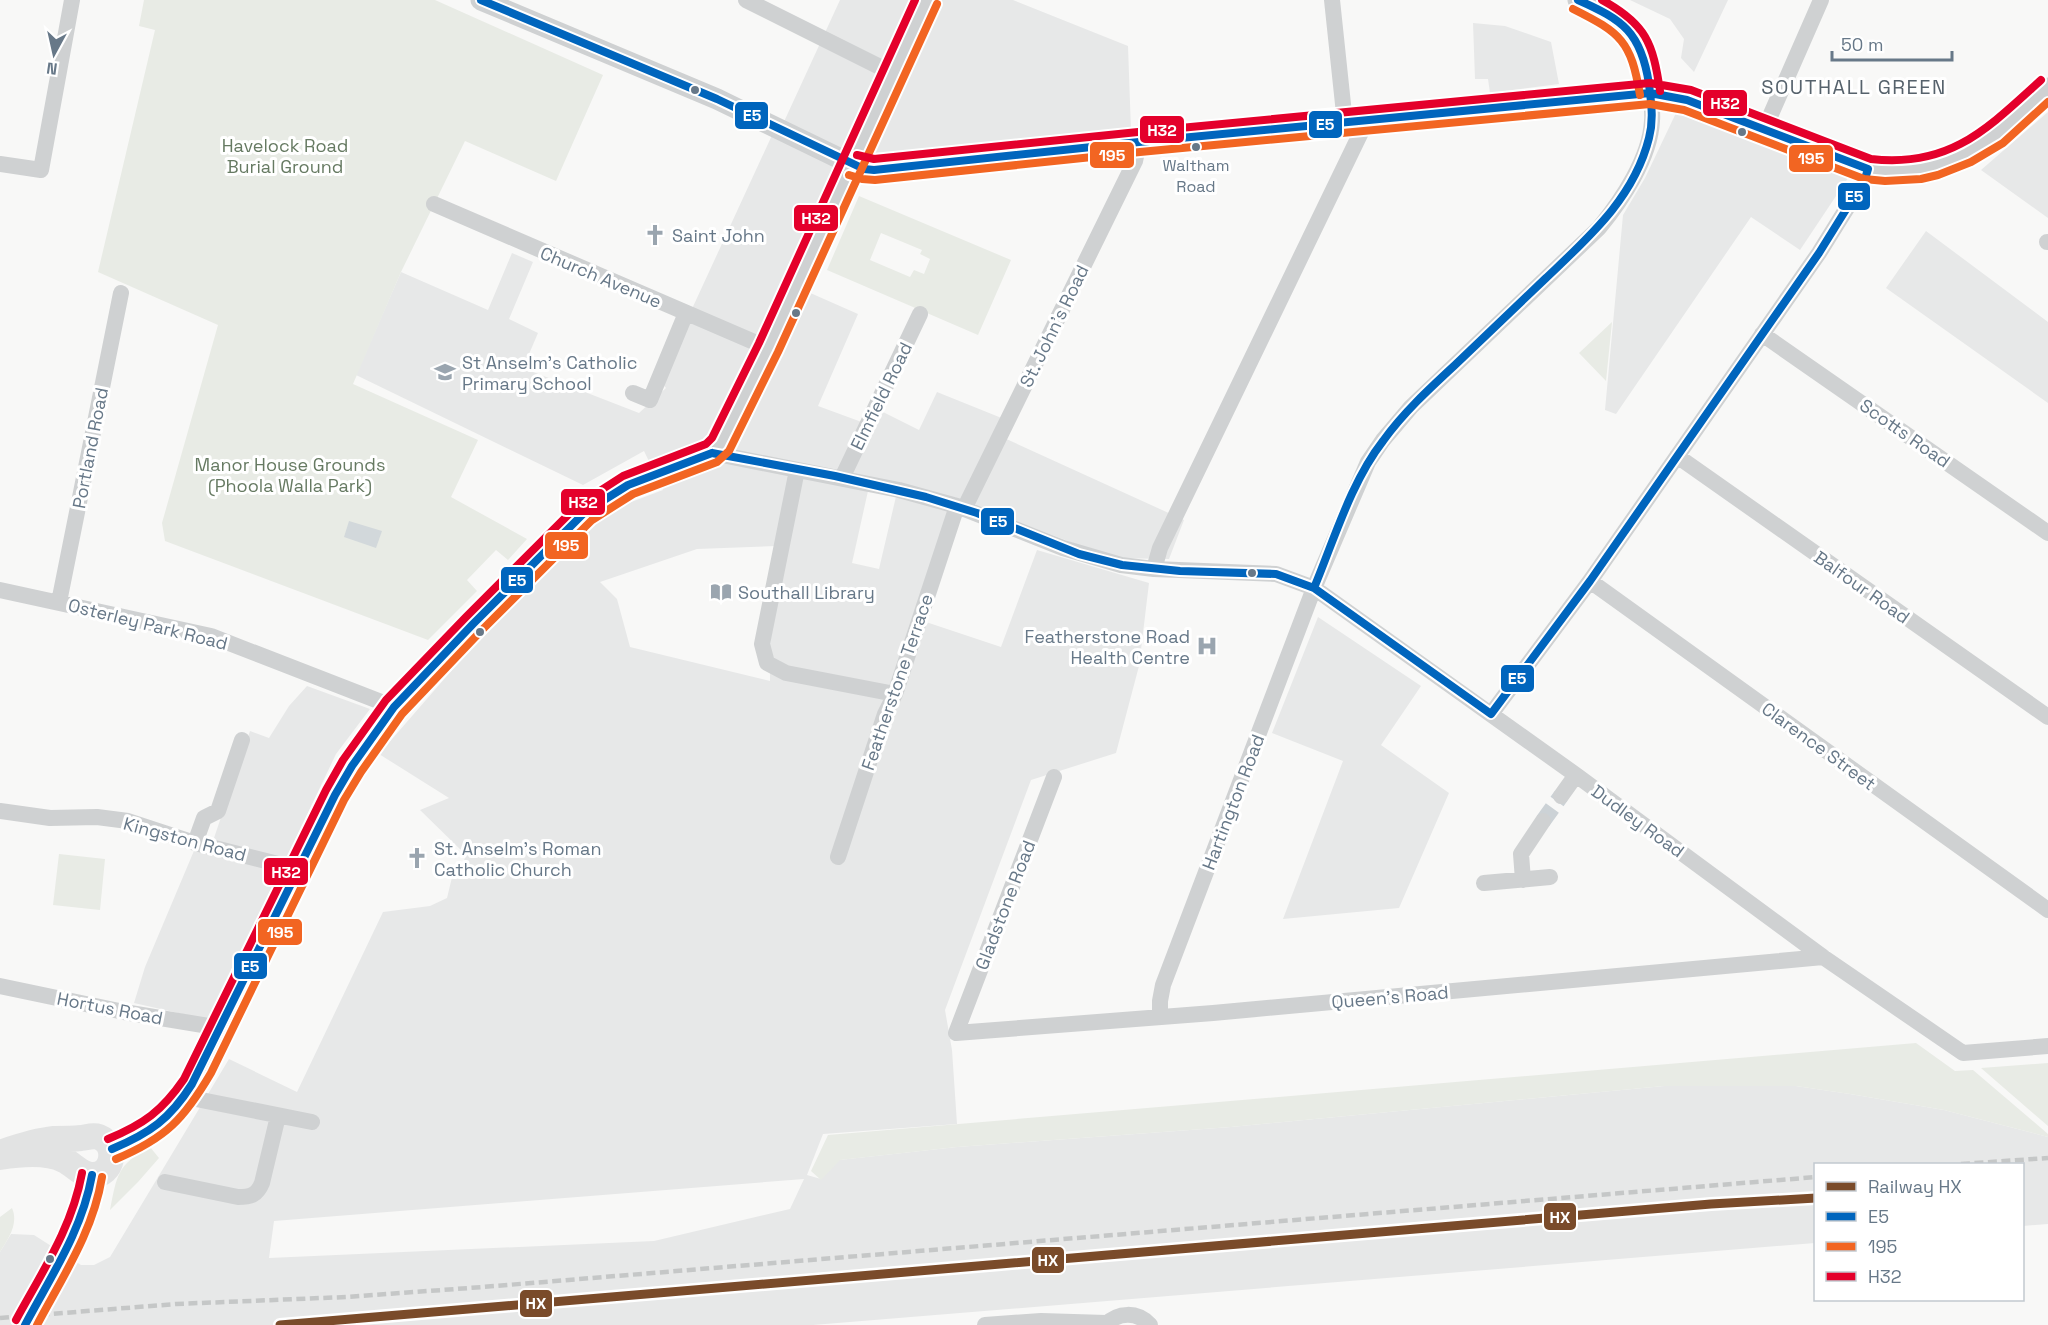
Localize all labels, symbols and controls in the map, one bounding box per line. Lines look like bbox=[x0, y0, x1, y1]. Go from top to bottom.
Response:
north arrow bbox=[24, 24, 84, 84]
scale bar bbox=[1832, 24, 1952, 62]
text: 50 m bbox=[1841, 33, 1883, 56]
text: N bbox=[45, 57, 59, 80]
district label: SOUTHALL GREEN bbox=[1761, 74, 1947, 100]
unlabelled marker bbox=[689, 84, 701, 96]
line badge: H32 bbox=[1702, 89, 1748, 117]
text: H32 bbox=[1710, 93, 1740, 114]
line badge: E5 bbox=[734, 101, 769, 130]
text: E5 bbox=[743, 105, 762, 126]
line badge: E5 bbox=[1308, 110, 1343, 139]
text: E5 bbox=[1316, 114, 1335, 135]
line badge: H32 bbox=[1139, 115, 1185, 144]
text: H32 bbox=[1147, 120, 1177, 141]
unlabelled marker bbox=[1736, 126, 1748, 138]
park label: Havelock Road Burial Ground bbox=[222, 134, 348, 178]
line badge: 195 bbox=[1089, 141, 1135, 169]
marker: Waltham Road bbox=[1190, 141, 1202, 153]
line badge: 195 bbox=[1788, 144, 1834, 173]
text: 195 bbox=[1099, 145, 1126, 166]
text: 195 bbox=[1798, 148, 1825, 169]
place label: Waltham Road bbox=[1162, 155, 1230, 197]
line badge: E5 bbox=[1837, 182, 1871, 211]
text: E5 bbox=[1845, 186, 1864, 207]
line badge: H32 bbox=[793, 204, 839, 232]
text: H32 bbox=[801, 208, 831, 229]
church icon: Saint John bbox=[643, 223, 667, 247]
place label: Saint John bbox=[672, 224, 765, 247]
street label: Church Avenue bbox=[537, 241, 665, 313]
street label: St. John's Road bbox=[1014, 261, 1094, 391]
unlabelled marker bbox=[790, 307, 802, 319]
street label: Elmfield Road bbox=[845, 338, 917, 454]
place label: St Anselm's Catholic Primary School bbox=[462, 351, 638, 395]
school or university icon: St Anselm's Catholic Primary School bbox=[433, 360, 457, 384]
street label: Portland Road bbox=[67, 385, 113, 511]
street label: Scotts Road bbox=[1855, 393, 1955, 473]
park label: Manor House Grounds (Phoola Walla Park) bbox=[195, 453, 385, 497]
line badge: H32 bbox=[560, 488, 606, 516]
text: H32 bbox=[568, 492, 598, 513]
line badge: E5 bbox=[980, 507, 1015, 536]
text: E5 bbox=[989, 511, 1008, 532]
line badge: 195 bbox=[544, 531, 589, 560]
text: 195 bbox=[553, 535, 580, 556]
street label: Balfour Road bbox=[1810, 545, 1914, 629]
line badge: E5 bbox=[500, 566, 534, 594]
unlabelled marker bbox=[1246, 567, 1258, 579]
text: E5 bbox=[508, 570, 527, 591]
library icon: Southall Library bbox=[709, 580, 733, 604]
place label: Southall Library bbox=[738, 581, 875, 604]
street label: Featherstone Terrace bbox=[856, 591, 938, 773]
street label: Osterley Park Road bbox=[66, 593, 230, 655]
place label: Featherstone Road Health Centre bbox=[1025, 625, 1190, 669]
unlabelled marker bbox=[474, 626, 486, 638]
hospital icon: Featherstone Road Health Centre bbox=[1195, 634, 1219, 658]
line badge: E5 bbox=[1500, 664, 1535, 693]
text: E5 bbox=[1508, 668, 1527, 689]
street label: Clarence Street bbox=[1757, 697, 1881, 795]
street label: Hartington Road bbox=[1197, 731, 1269, 873]
street label: Dudley Road bbox=[1587, 780, 1689, 862]
street label: Kingston Road bbox=[121, 812, 249, 866]
place label: St. Anselm's Roman Catholic Church bbox=[434, 837, 601, 881]
street label: Gladstone Road bbox=[970, 837, 1040, 973]
church icon: St. Anselm's Roman Catholic Church bbox=[405, 846, 429, 870]
line badge: H32 bbox=[263, 857, 309, 886]
text: H32 bbox=[271, 862, 301, 883]
line badge: 195 bbox=[257, 918, 303, 946]
text: 195 bbox=[267, 922, 294, 943]
line badge: E5 bbox=[233, 952, 268, 980]
text: E5 bbox=[241, 956, 260, 977]
street label: Queen's Road bbox=[1330, 980, 1450, 1014]
street label: Hortus Road bbox=[55, 986, 165, 1030]
legend bbox=[1814, 1163, 2024, 1301]
text: Railway HX bbox=[1868, 1175, 1962, 1198]
line badge: HX bbox=[1543, 1202, 1577, 1231]
text: E5 bbox=[1868, 1205, 1889, 1228]
text: HX bbox=[1550, 1207, 1570, 1228]
text: 195 bbox=[1868, 1235, 1897, 1258]
line badge: HX bbox=[1031, 1246, 1065, 1274]
text: HX bbox=[1038, 1250, 1058, 1271]
unlabelled marker bbox=[44, 1253, 56, 1265]
text: H32 bbox=[1868, 1265, 1902, 1288]
line badge: HX bbox=[519, 1289, 553, 1318]
text: HX bbox=[526, 1293, 546, 1314]

